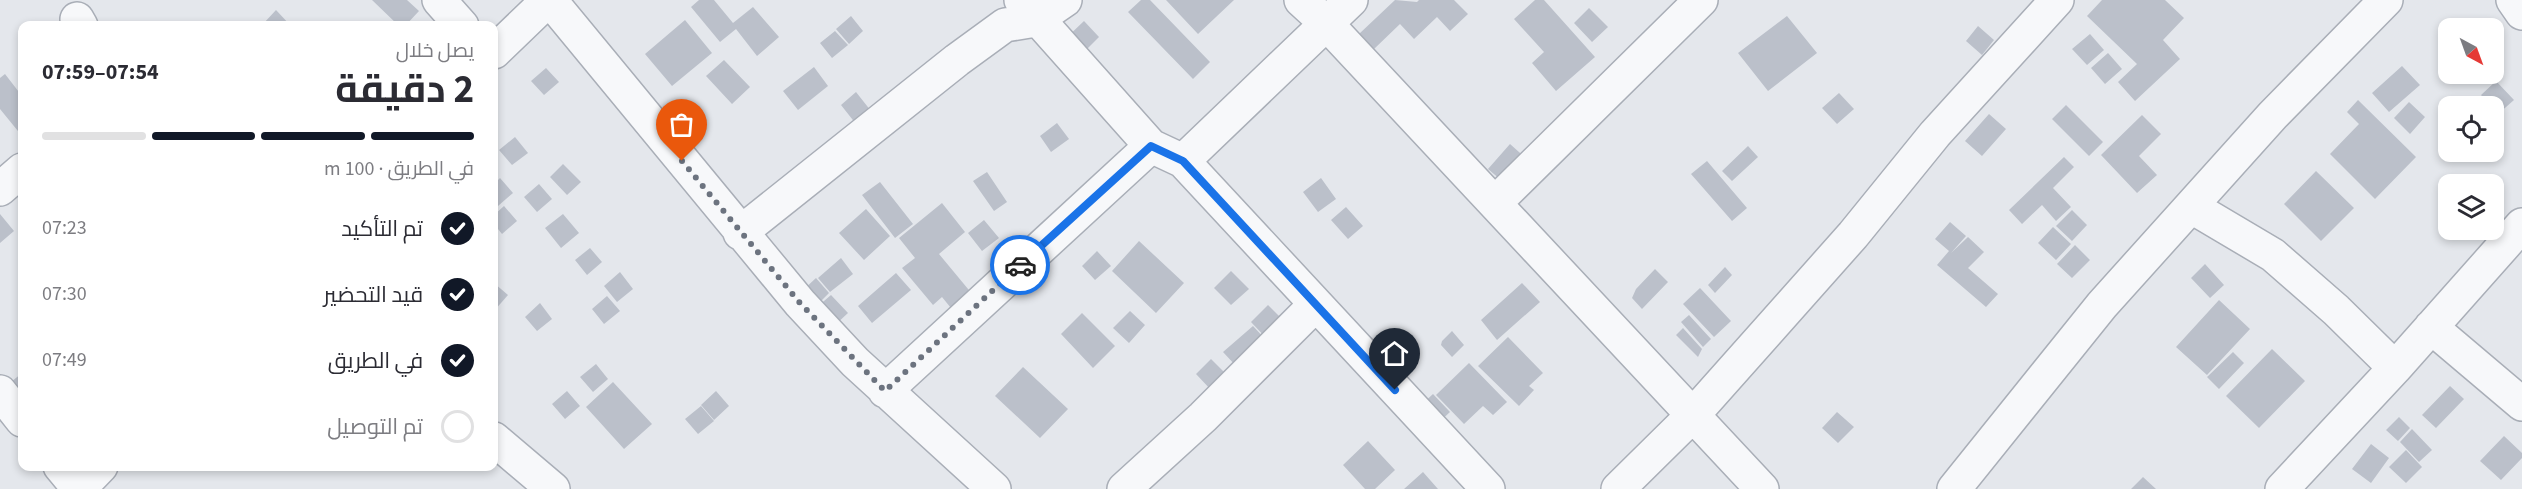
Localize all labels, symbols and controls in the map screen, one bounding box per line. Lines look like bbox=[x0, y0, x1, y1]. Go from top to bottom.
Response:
north arrow bbox=[2438, 18, 2504, 84]
map controls bbox=[2438, 18, 2504, 240]
text: يصل خلال bbox=[396, 37, 474, 65]
text: 07:54–07:59 bbox=[42, 56, 159, 88]
text: 2 دقيقة bbox=[335, 62, 474, 118]
button: locate bbox=[2438, 96, 2504, 162]
pin bbox=[656, 99, 707, 161]
icon: bag bbox=[665, 108, 698, 141]
text: في الطريق · 100 m bbox=[324, 155, 474, 183]
button: layers bbox=[2438, 174, 2504, 240]
icon: check bbox=[441, 212, 474, 245]
text: تم التأكيد bbox=[341, 213, 423, 245]
text: 07:23 bbox=[42, 214, 87, 242]
courier bbox=[990, 235, 1050, 295]
icon: car bbox=[1004, 249, 1037, 282]
icon: check bbox=[441, 278, 474, 311]
text: قيد التحضير bbox=[323, 279, 423, 311]
text: 07:30 bbox=[42, 280, 87, 308]
pin bbox=[1369, 328, 1420, 390]
icon: home bbox=[1378, 337, 1411, 370]
icon: check bbox=[441, 344, 474, 377]
text: في الطريق bbox=[328, 345, 423, 377]
text: 07:49 bbox=[42, 346, 87, 374]
text: تم التوصيل bbox=[327, 411, 423, 443]

